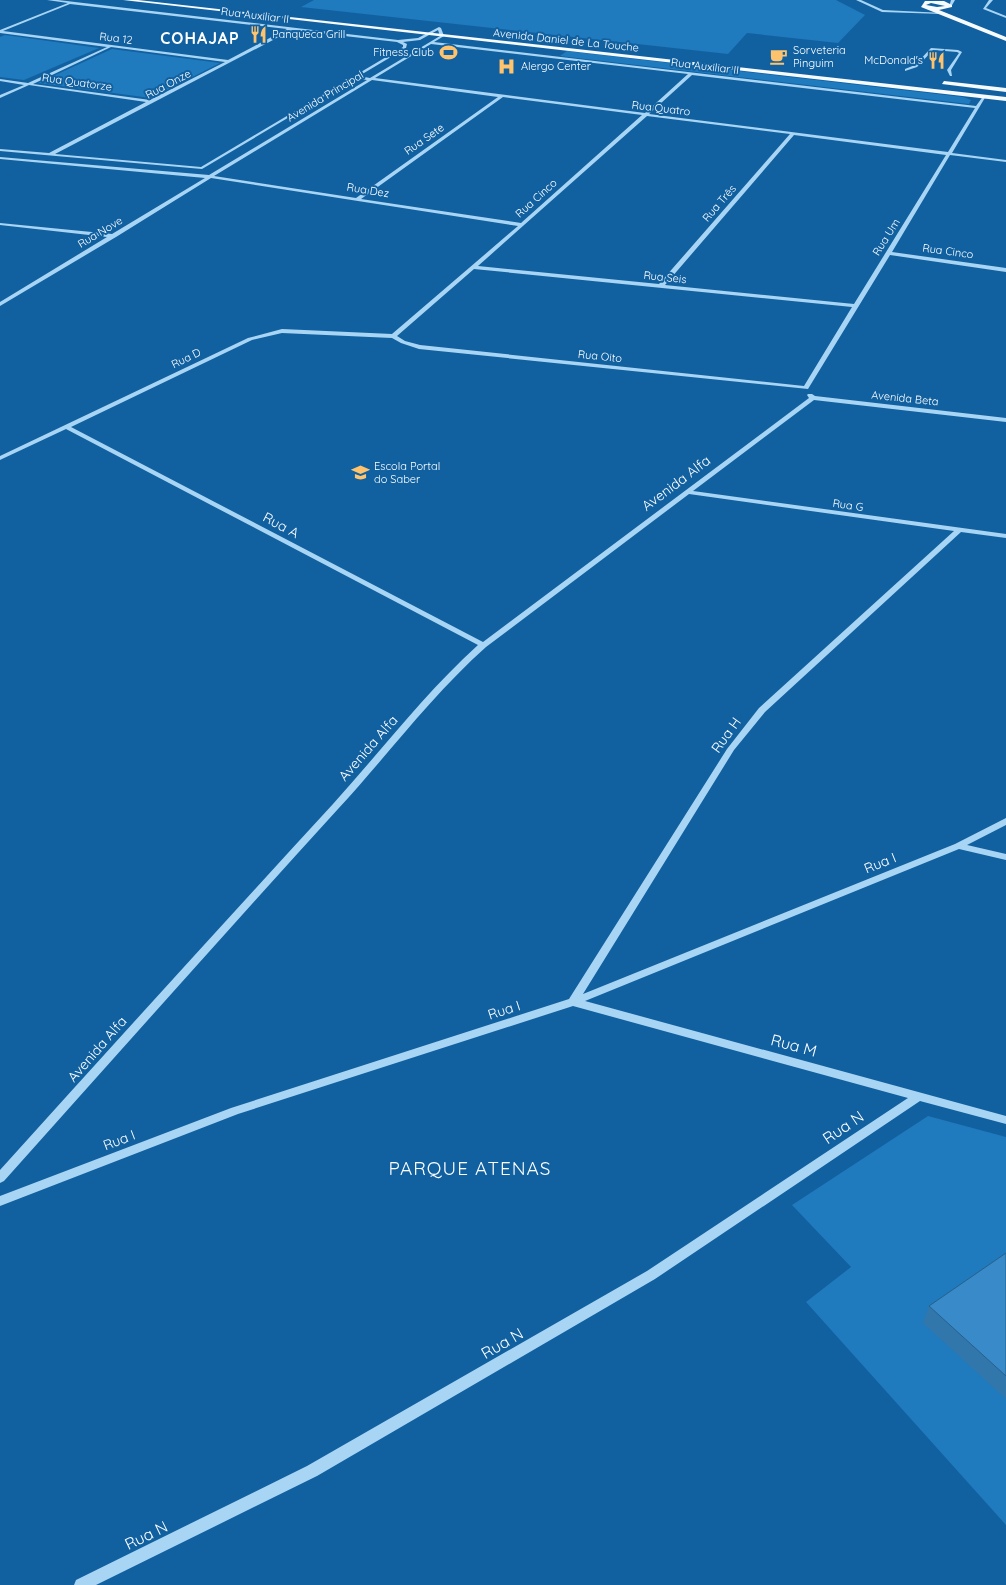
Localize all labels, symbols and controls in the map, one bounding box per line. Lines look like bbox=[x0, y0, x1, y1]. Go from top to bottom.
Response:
street label: Rua Auxiliar II bbox=[220, 4, 290, 26]
restaurant icon: Panqueca Grill bbox=[248, 24, 268, 44]
street label: Avenida Daniel de La Touche bbox=[492, 25, 640, 55]
place label: Panqueca Grill bbox=[272, 27, 345, 41]
district label: COHAJAP bbox=[160, 28, 240, 48]
street label: Rua 12 bbox=[99, 29, 133, 47]
sports icon: Fitness Club bbox=[438, 42, 458, 62]
place label: Sorveteria Pinguim bbox=[793, 43, 846, 70]
place label: Fitness Club bbox=[373, 45, 434, 59]
cafe icon: Sorveteria Pinguim bbox=[769, 46, 789, 66]
restaurant icon: McDonald's bbox=[927, 50, 947, 70]
place label: McDonald's bbox=[864, 53, 923, 67]
street label: Rua Auxiliar II bbox=[670, 55, 740, 77]
hospital icon: Alergo Center bbox=[497, 56, 517, 76]
place label: Alergo Center bbox=[521, 59, 592, 73]
street label: Rua Onze bbox=[143, 66, 193, 102]
street label: Avenida Principal bbox=[284, 68, 366, 124]
street label: Rua Quatorze bbox=[41, 70, 113, 94]
street label: Rua Quatro bbox=[631, 97, 691, 119]
street label: Rua Sete bbox=[401, 120, 447, 158]
street label: Rua Cinco bbox=[512, 175, 560, 220]
street label: Rua Dez bbox=[346, 180, 390, 200]
street label: Rua Três bbox=[699, 182, 739, 224]
street label: Rua Nove bbox=[75, 213, 125, 251]
street label: Rua Um bbox=[869, 216, 903, 258]
street label: Rua Cinco bbox=[922, 240, 975, 262]
street label: Rua Seis bbox=[643, 268, 687, 286]
street label: Rua D bbox=[169, 345, 203, 371]
street label: Rua Oito bbox=[577, 347, 623, 365]
street label: Avenida Beta bbox=[871, 388, 939, 408]
street label: Avenida Alfa bbox=[638, 451, 714, 515]
place label: Escola Portal do Saber bbox=[374, 459, 440, 486]
school or university icon: Escola Portal do Saber bbox=[350, 462, 370, 482]
street label: Rua G bbox=[832, 496, 864, 514]
street label: Rua A bbox=[260, 508, 302, 542]
street label: Avenida Alfa bbox=[334, 711, 402, 785]
street label: Rua H bbox=[707, 714, 745, 756]
street label: Rua I bbox=[861, 848, 899, 878]
street label: Rua I bbox=[486, 996, 522, 1024]
street label: Avenida Alfa bbox=[63, 1012, 131, 1086]
street label: Rua M bbox=[769, 1029, 819, 1061]
street label: Rua N bbox=[819, 1106, 867, 1148]
street label: Rua I bbox=[100, 1126, 138, 1154]
district label: PARQUE ATENAS bbox=[388, 1156, 552, 1180]
street label: Rua N bbox=[477, 1323, 527, 1363]
street label: Rua N bbox=[121, 1516, 171, 1554]

